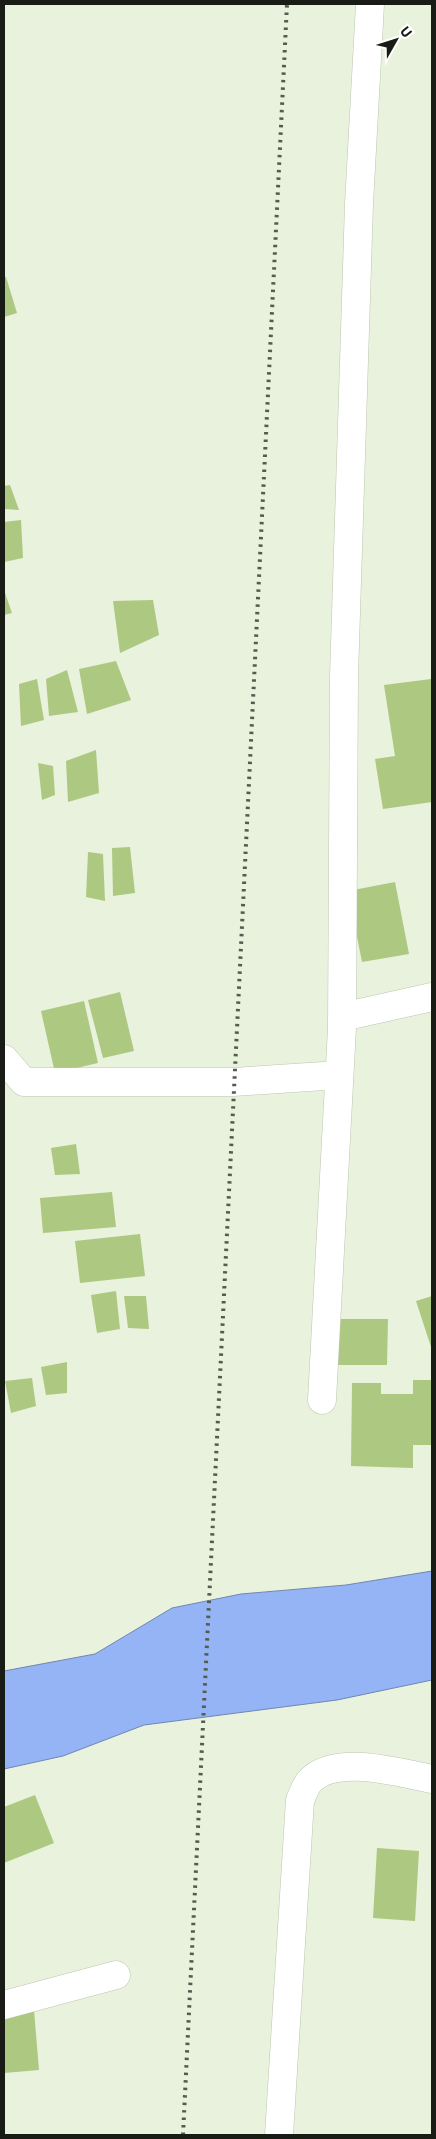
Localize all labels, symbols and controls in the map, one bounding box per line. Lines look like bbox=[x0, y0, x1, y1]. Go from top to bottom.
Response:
north arrow bbox=[371, 15, 421, 65]
text: U bbox=[396, 22, 416, 41]

